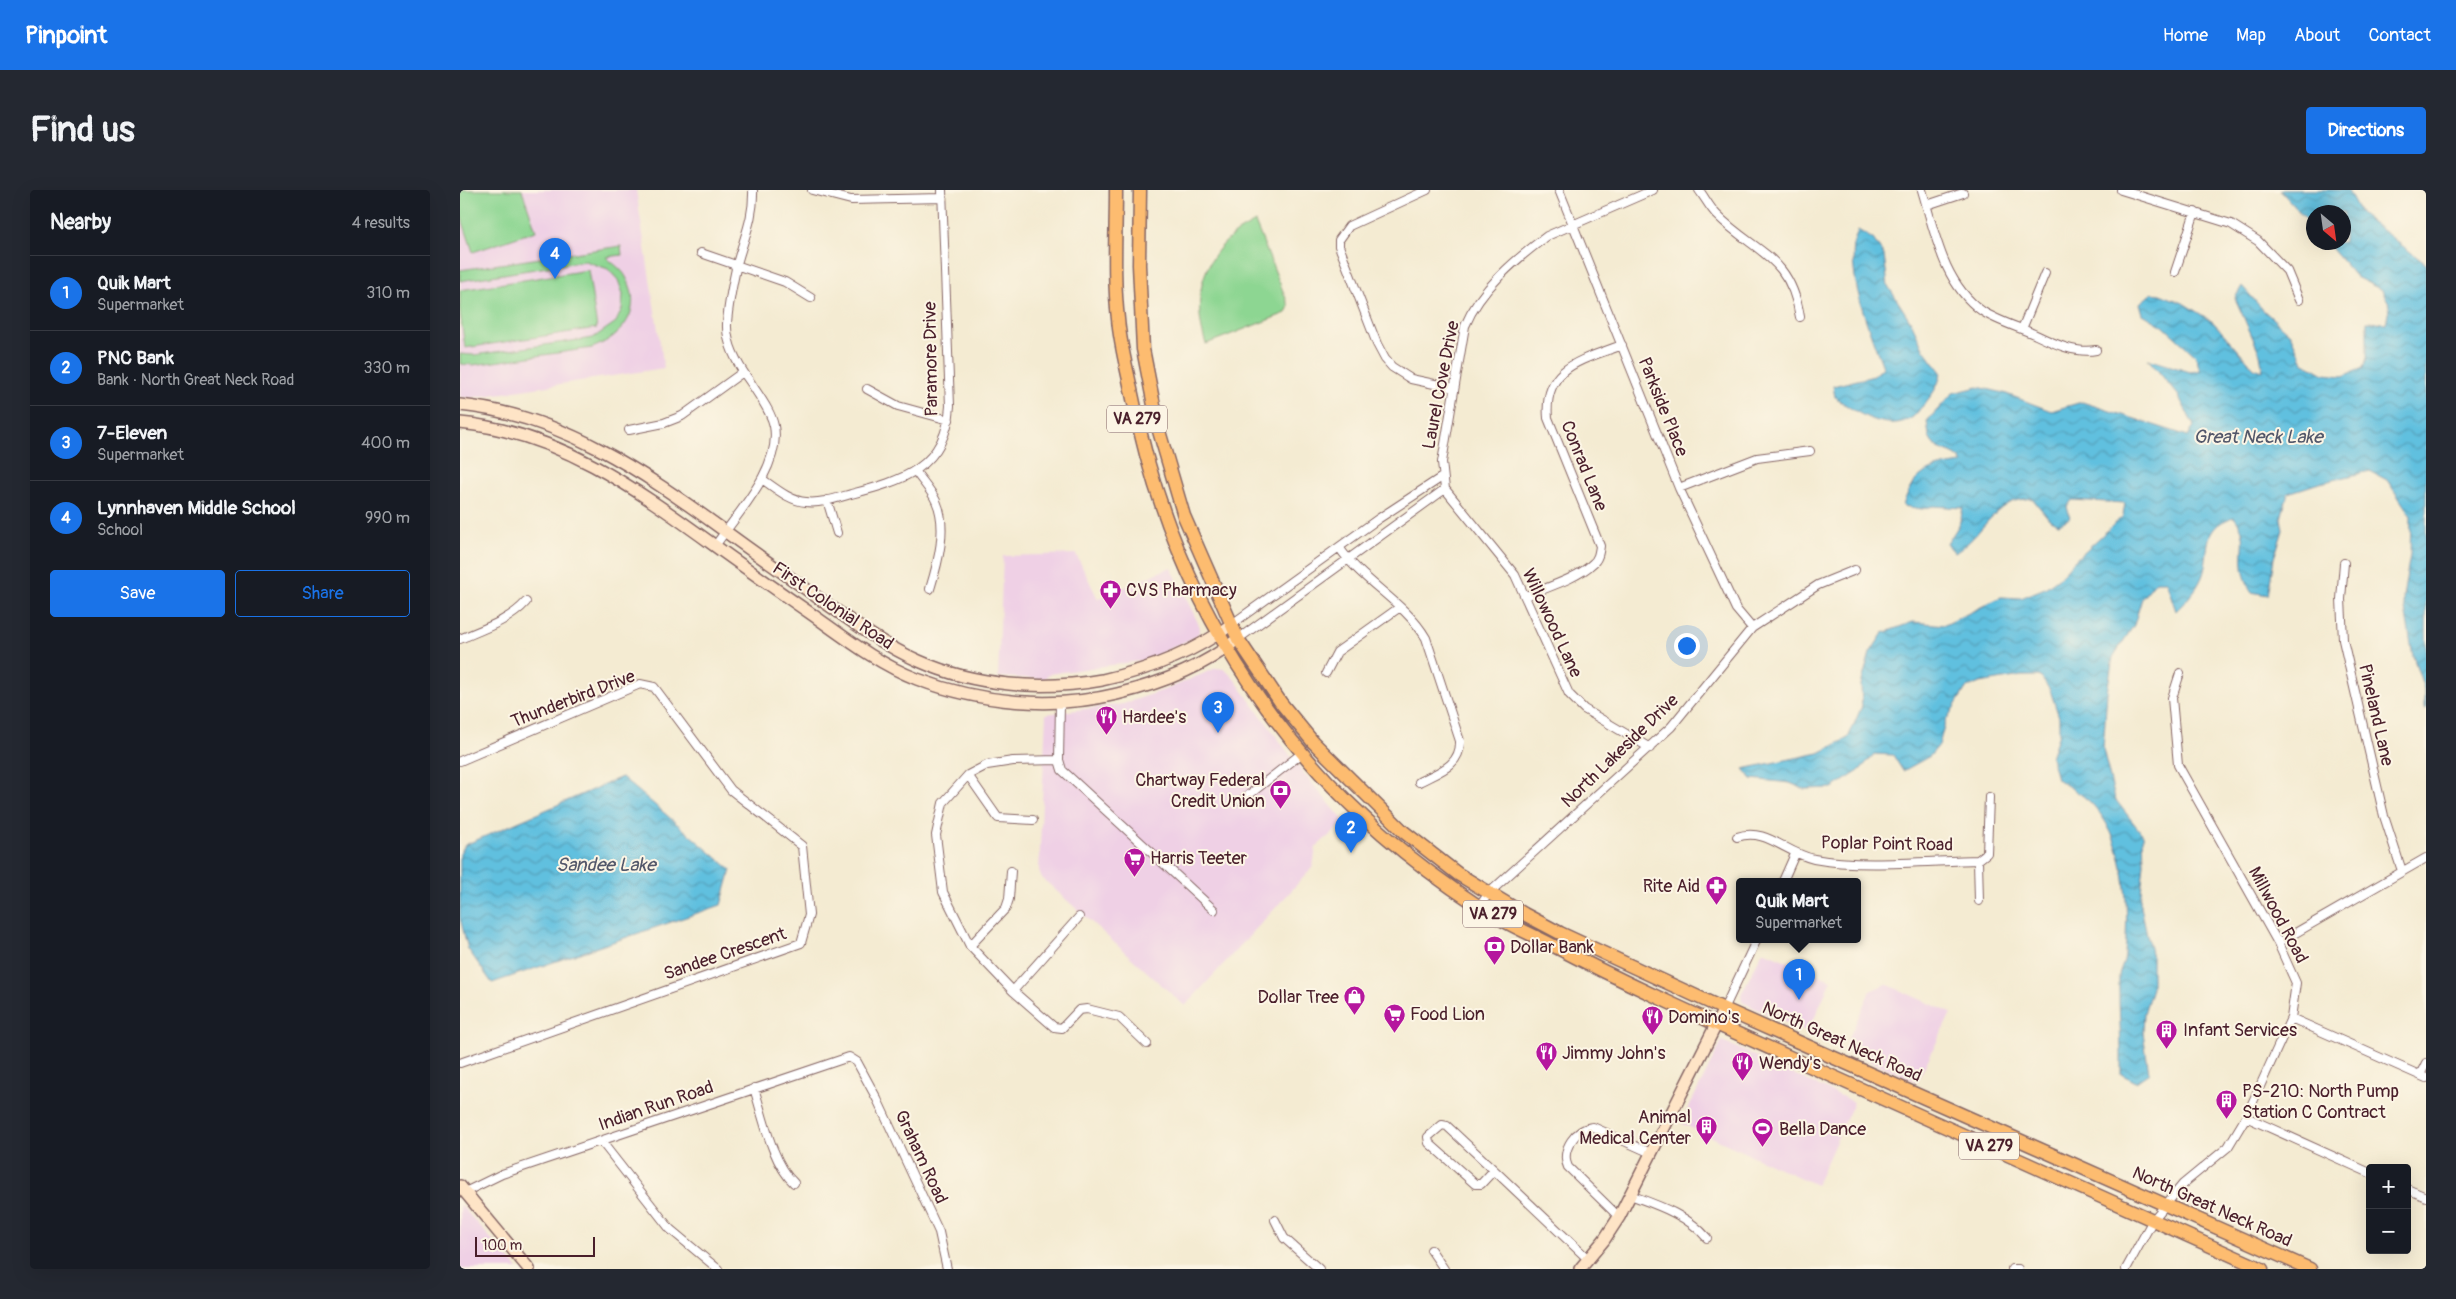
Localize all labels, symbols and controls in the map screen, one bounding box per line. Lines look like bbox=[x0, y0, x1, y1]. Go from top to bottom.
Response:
text: Pinpoint bbox=[25, 21, 107, 50]
text: Home bbox=[2163, 24, 2208, 47]
text: Map bbox=[2236, 24, 2266, 47]
text: About bbox=[2294, 24, 2340, 47]
text: Contact bbox=[2368, 24, 2431, 47]
button: Directions bbox=[2306, 107, 2426, 154]
text: Find us bbox=[30, 108, 135, 152]
north arrow bbox=[2306, 205, 2351, 250]
text: Nearby bbox=[50, 209, 111, 236]
text: 4 results bbox=[352, 213, 410, 233]
pin: 4 bbox=[539, 238, 571, 279]
text: Quik Mart bbox=[97, 271, 171, 295]
text: 1 bbox=[63, 283, 69, 303]
text: 310 m bbox=[366, 283, 410, 303]
text: Supermarket bbox=[97, 295, 184, 315]
street label: Paramore Drive bbox=[918, 301, 944, 417]
street label: Laurel Cove Drive bbox=[1417, 319, 1465, 451]
text: PNC Bank bbox=[97, 346, 174, 370]
street label: Parkside Place bbox=[1633, 354, 1693, 460]
text: 2 bbox=[62, 358, 70, 378]
text: 330 m bbox=[364, 358, 410, 378]
text: Bank · North Great Neck Road bbox=[97, 370, 294, 390]
road number: VA 279 bbox=[1107, 405, 1167, 432]
street label: Conrad Lane bbox=[1555, 417, 1613, 515]
text: 7-Eleven bbox=[97, 421, 167, 445]
water label: Great Neck Lake bbox=[2193, 425, 2324, 449]
text: 3 bbox=[62, 433, 70, 453]
text: 400 m bbox=[361, 433, 410, 453]
text: Supermarket bbox=[97, 445, 184, 465]
text: Lynnhaven Middle School bbox=[97, 496, 296, 520]
text: 4 bbox=[61, 508, 71, 528]
text: 990 m bbox=[365, 508, 410, 528]
text: School bbox=[97, 520, 143, 540]
street label: First Colonial Road bbox=[768, 557, 898, 655]
street label: Willowood Lane bbox=[1517, 565, 1587, 681]
button: Save bbox=[50, 570, 225, 617]
button: Share bbox=[235, 570, 410, 617]
pharmacy icon: CVS Pharmacy bbox=[1098, 578, 1122, 609]
place label: CVS Pharmacy bbox=[1126, 579, 1237, 602]
your location bbox=[1674, 633, 1700, 659]
street label: Pineland Lane bbox=[2353, 662, 2399, 768]
street label: Thunderbird Drive bbox=[508, 665, 638, 733]
street label: North Lakeside Drive bbox=[1557, 689, 1684, 813]
pin: 3 bbox=[1202, 692, 1234, 733]
restaurant icon: Hardee's bbox=[1094, 705, 1118, 736]
place label: Hardee's bbox=[1122, 706, 1186, 729]
place label: Chartway Federal Credit Union bbox=[1135, 769, 1265, 813]
bank icon: Chartway Federal Credit Union bbox=[1269, 778, 1293, 809]
pin: 2 bbox=[1335, 812, 1367, 853]
street label: Poplar Point Road bbox=[1821, 831, 1953, 857]
supermarket icon: Harris Teeter bbox=[1122, 846, 1146, 877]
place label: Harris Teeter bbox=[1150, 847, 1248, 870]
water label: Sandee Lake bbox=[556, 853, 657, 877]
street label: Millwood Road bbox=[2243, 863, 2313, 967]
pharmacy icon: Rite Aid bbox=[1704, 874, 1728, 905]
place label: Rite Aid bbox=[1643, 875, 1700, 898]
popup bbox=[1736, 878, 1861, 943]
text: Quik Mart bbox=[1755, 889, 1829, 913]
road number: VA 279 bbox=[1463, 901, 1523, 928]
text: Supermarket bbox=[1755, 913, 1842, 933]
street label: Sandee Crescent bbox=[661, 922, 790, 986]
bank icon: Dollar Bank bbox=[1482, 935, 1506, 966]
place label: Dollar Bank bbox=[1510, 936, 1594, 959]
pin: 1 bbox=[1783, 959, 1815, 1000]
shop icon: Dollar Tree bbox=[1343, 985, 1367, 1016]
place label: Dollar Tree bbox=[1258, 986, 1339, 1009]
street label: North Great Neck Road bbox=[1758, 996, 1926, 1088]
supermarket icon: Food Lion bbox=[1382, 1002, 1406, 1033]
place label: Food Lion bbox=[1410, 1003, 1485, 1026]
restaurant icon: Domino's bbox=[1640, 1005, 1664, 1036]
place label: Domino's bbox=[1668, 1006, 1739, 1029]
building icon: Infant Services bbox=[2155, 1018, 2179, 1049]
place label: Infant Services bbox=[2183, 1019, 2297, 1042]
restaurant icon: Jimmy John's bbox=[1534, 1041, 1558, 1072]
place label: Jimmy John's bbox=[1562, 1042, 1665, 1065]
restaurant icon: Wendy's bbox=[1731, 1051, 1755, 1082]
place label: Wendy's bbox=[1759, 1052, 1821, 1075]
street label: Indian Run Road bbox=[595, 1076, 717, 1136]
place label: PS-210: North Pump Station C Contract bbox=[2242, 1080, 2399, 1124]
building icon: PS-210: North Pump Station C Contract bbox=[2214, 1089, 2238, 1120]
street label: Graham Road bbox=[889, 1106, 953, 1208]
place label: Animal Medical Center bbox=[1579, 1106, 1692, 1150]
building icon: Animal Medical Center bbox=[1695, 1115, 1719, 1146]
sports icon: Bella Dance bbox=[1751, 1117, 1775, 1148]
place label: Bella Dance bbox=[1779, 1118, 1866, 1141]
road number: VA 279 bbox=[1959, 1132, 2019, 1159]
street label: North Great Neck Road bbox=[2128, 1161, 2296, 1253]
map controls bbox=[2366, 1164, 2411, 1254]
button: + bbox=[2366, 1164, 2411, 1209]
button: − bbox=[2366, 1209, 2411, 1254]
scale bar bbox=[475, 1234, 595, 1257]
text: 100 m bbox=[482, 1237, 522, 1254]

